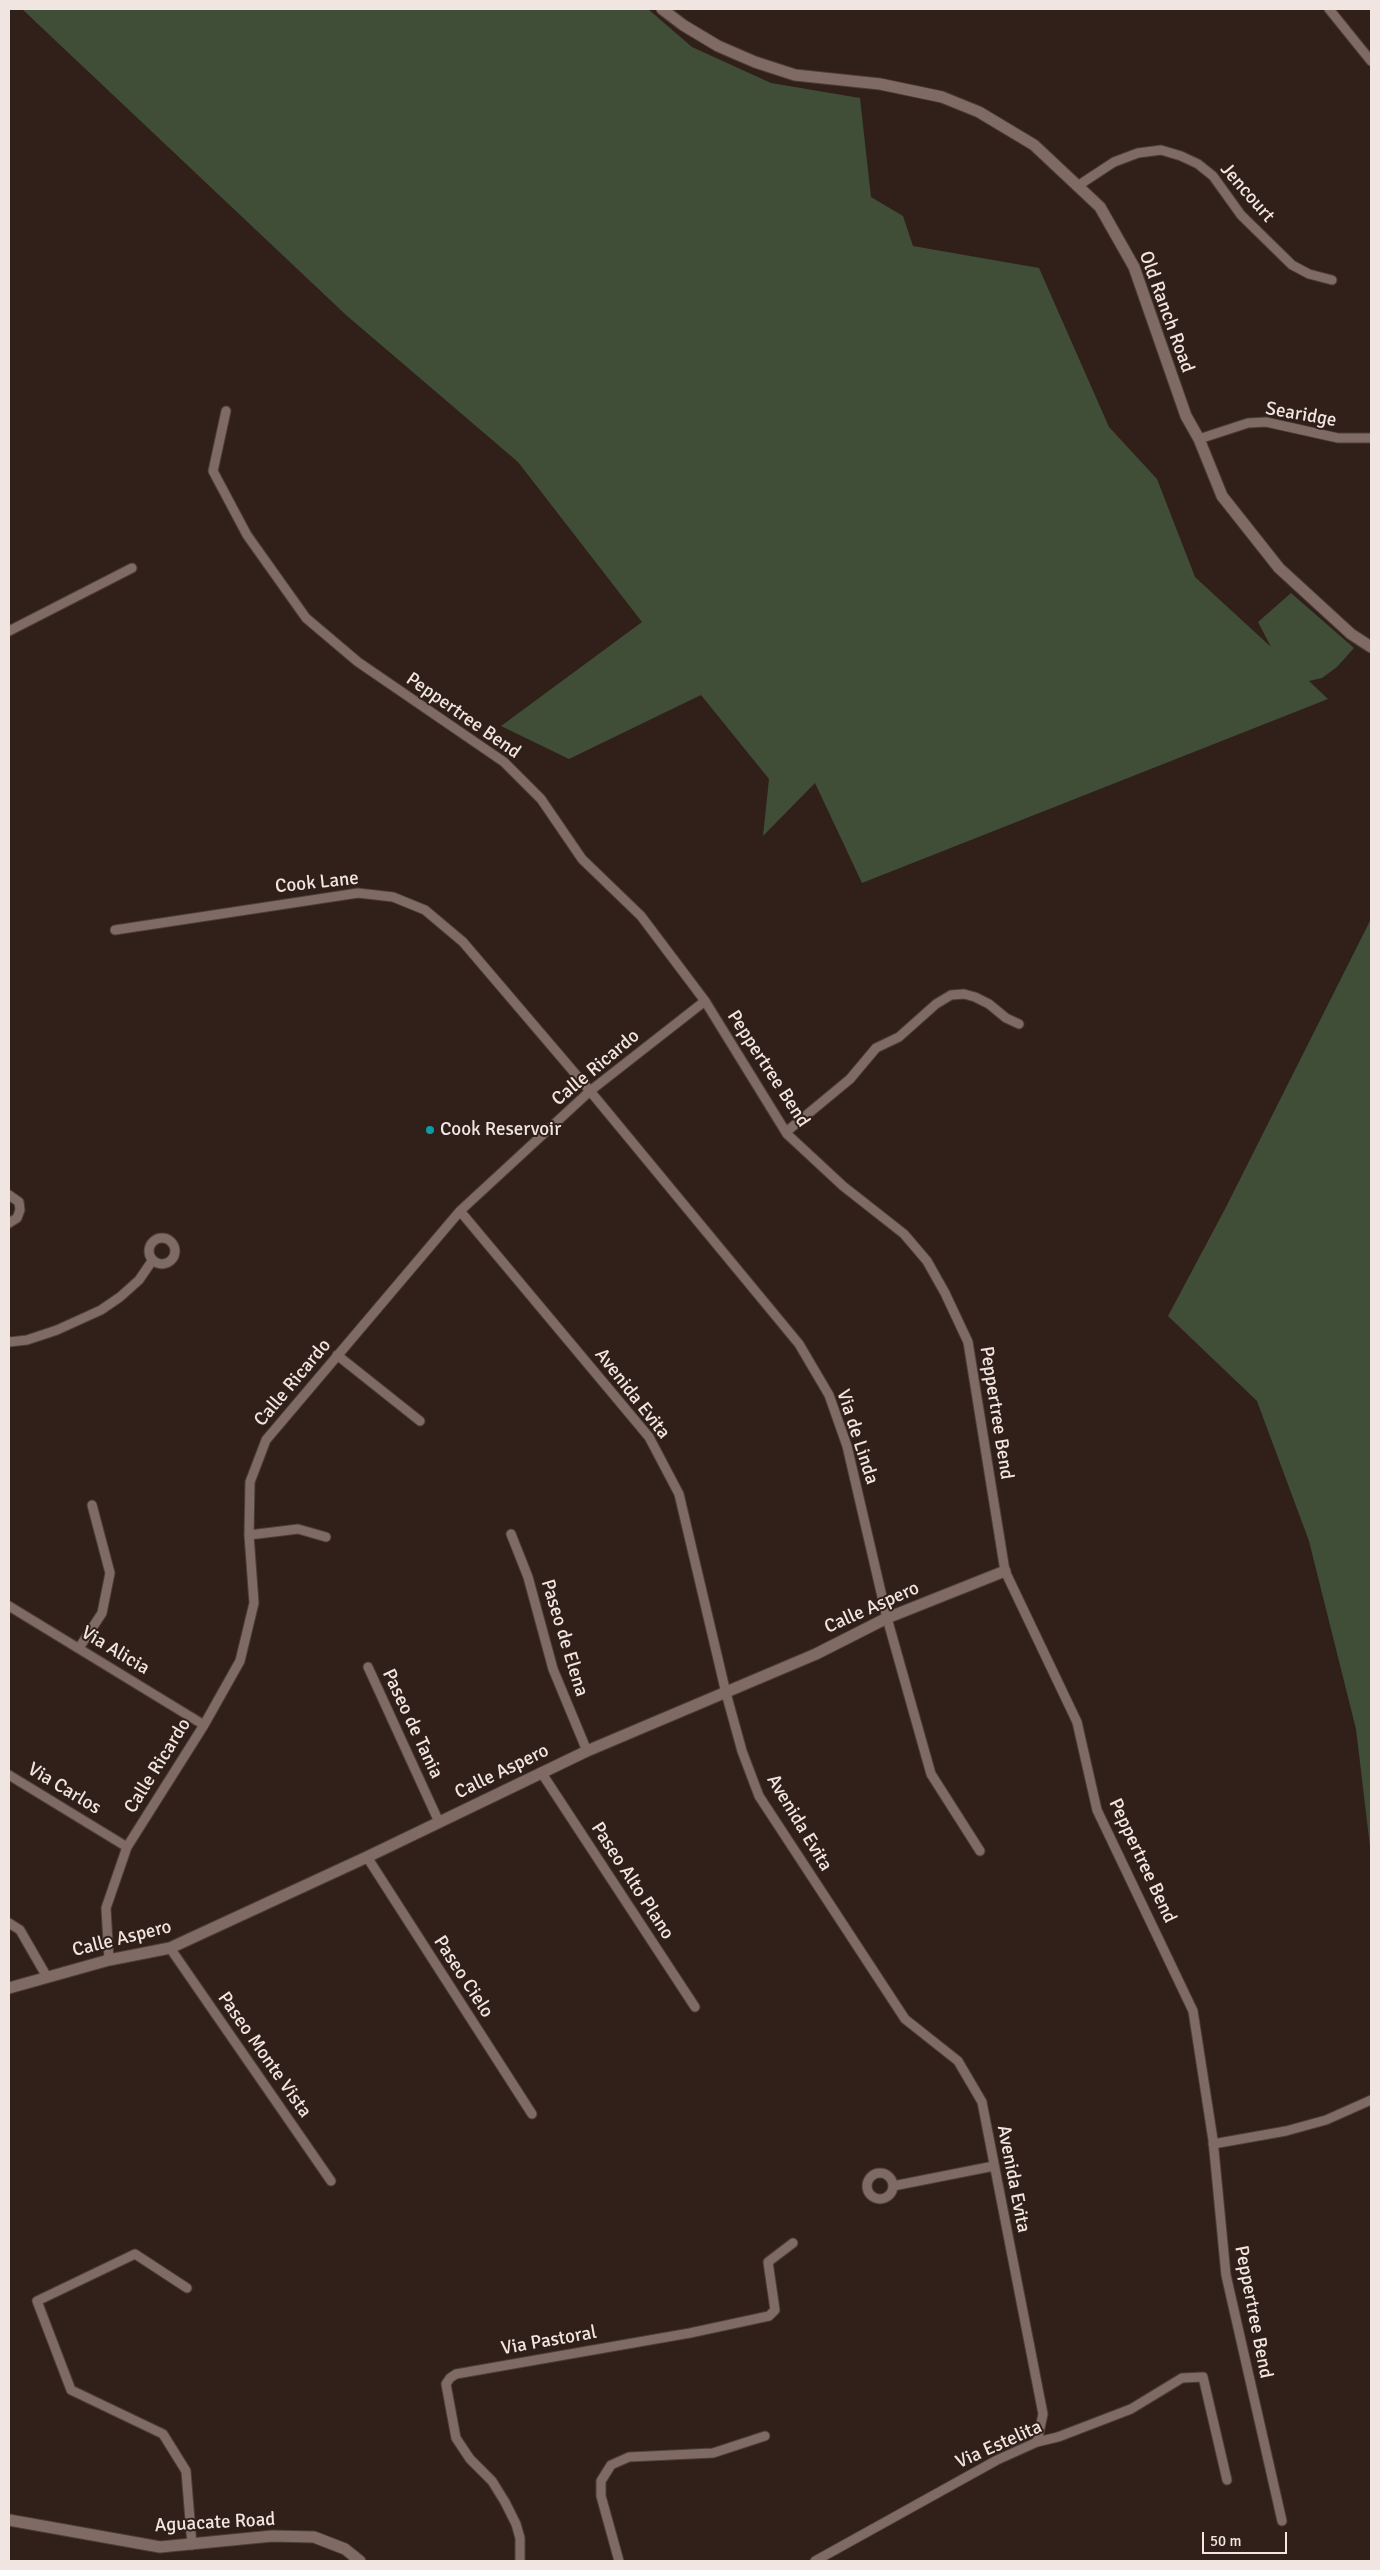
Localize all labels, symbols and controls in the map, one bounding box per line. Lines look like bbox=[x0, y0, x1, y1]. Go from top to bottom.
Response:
street label: Jencourt bbox=[1215, 159, 1279, 227]
street label: Old Ranch Road bbox=[1133, 248, 1199, 376]
street label: Searidge bbox=[1264, 398, 1338, 432]
street label: Peppertree Bend bbox=[401, 668, 525, 764]
street label: Cook Lane bbox=[274, 867, 360, 899]
street label: Peppertree Bend bbox=[722, 1006, 814, 1132]
street label: Calle Ricardo bbox=[548, 1025, 644, 1111]
place label: Cook Reservoir bbox=[440, 1119, 561, 1141]
marker: Cook Reservoir bbox=[424, 1124, 436, 1136]
street label: Calle Ricardo bbox=[250, 1335, 336, 1431]
street label: Avenida Evita bbox=[590, 1344, 674, 1444]
street label: Peppertree Bend bbox=[974, 1345, 1018, 1481]
street label: Via de Linda bbox=[831, 1387, 883, 1487]
street label: Paseo de Elena bbox=[535, 1577, 593, 1699]
street label: Calle Aspero bbox=[821, 1577, 923, 1639]
street label: Via Alicia bbox=[77, 1622, 153, 1680]
street label: Paseo de Tania bbox=[377, 1666, 447, 1782]
street label: Calle Ricardo bbox=[120, 1714, 196, 1818]
street label: Calle Aspero bbox=[451, 1740, 553, 1804]
street label: Via Carlos bbox=[23, 1758, 105, 1820]
street label: Avenida Evita bbox=[761, 1770, 837, 1876]
street label: Peppertree Bend bbox=[1103, 1795, 1181, 1927]
street label: Paseo Alto Plano bbox=[586, 1818, 678, 1944]
street label: Calle Aspero bbox=[70, 1916, 174, 1962]
street label: Paseo Cielo bbox=[428, 1932, 498, 2022]
street label: Paseo Monte Vista bbox=[212, 1988, 316, 2122]
street label: Avenida Evita bbox=[991, 2123, 1035, 2235]
street label: Peppertree Bend bbox=[1229, 2244, 1277, 2380]
street label: Via Pastoral bbox=[499, 2321, 599, 2361]
street label: Via Estelita bbox=[952, 2416, 1046, 2474]
street label: Aguacate Road bbox=[154, 2508, 276, 2538]
scale bar bbox=[1205, 2522, 1290, 2554]
text: 50 m bbox=[1210, 2532, 1241, 2550]

